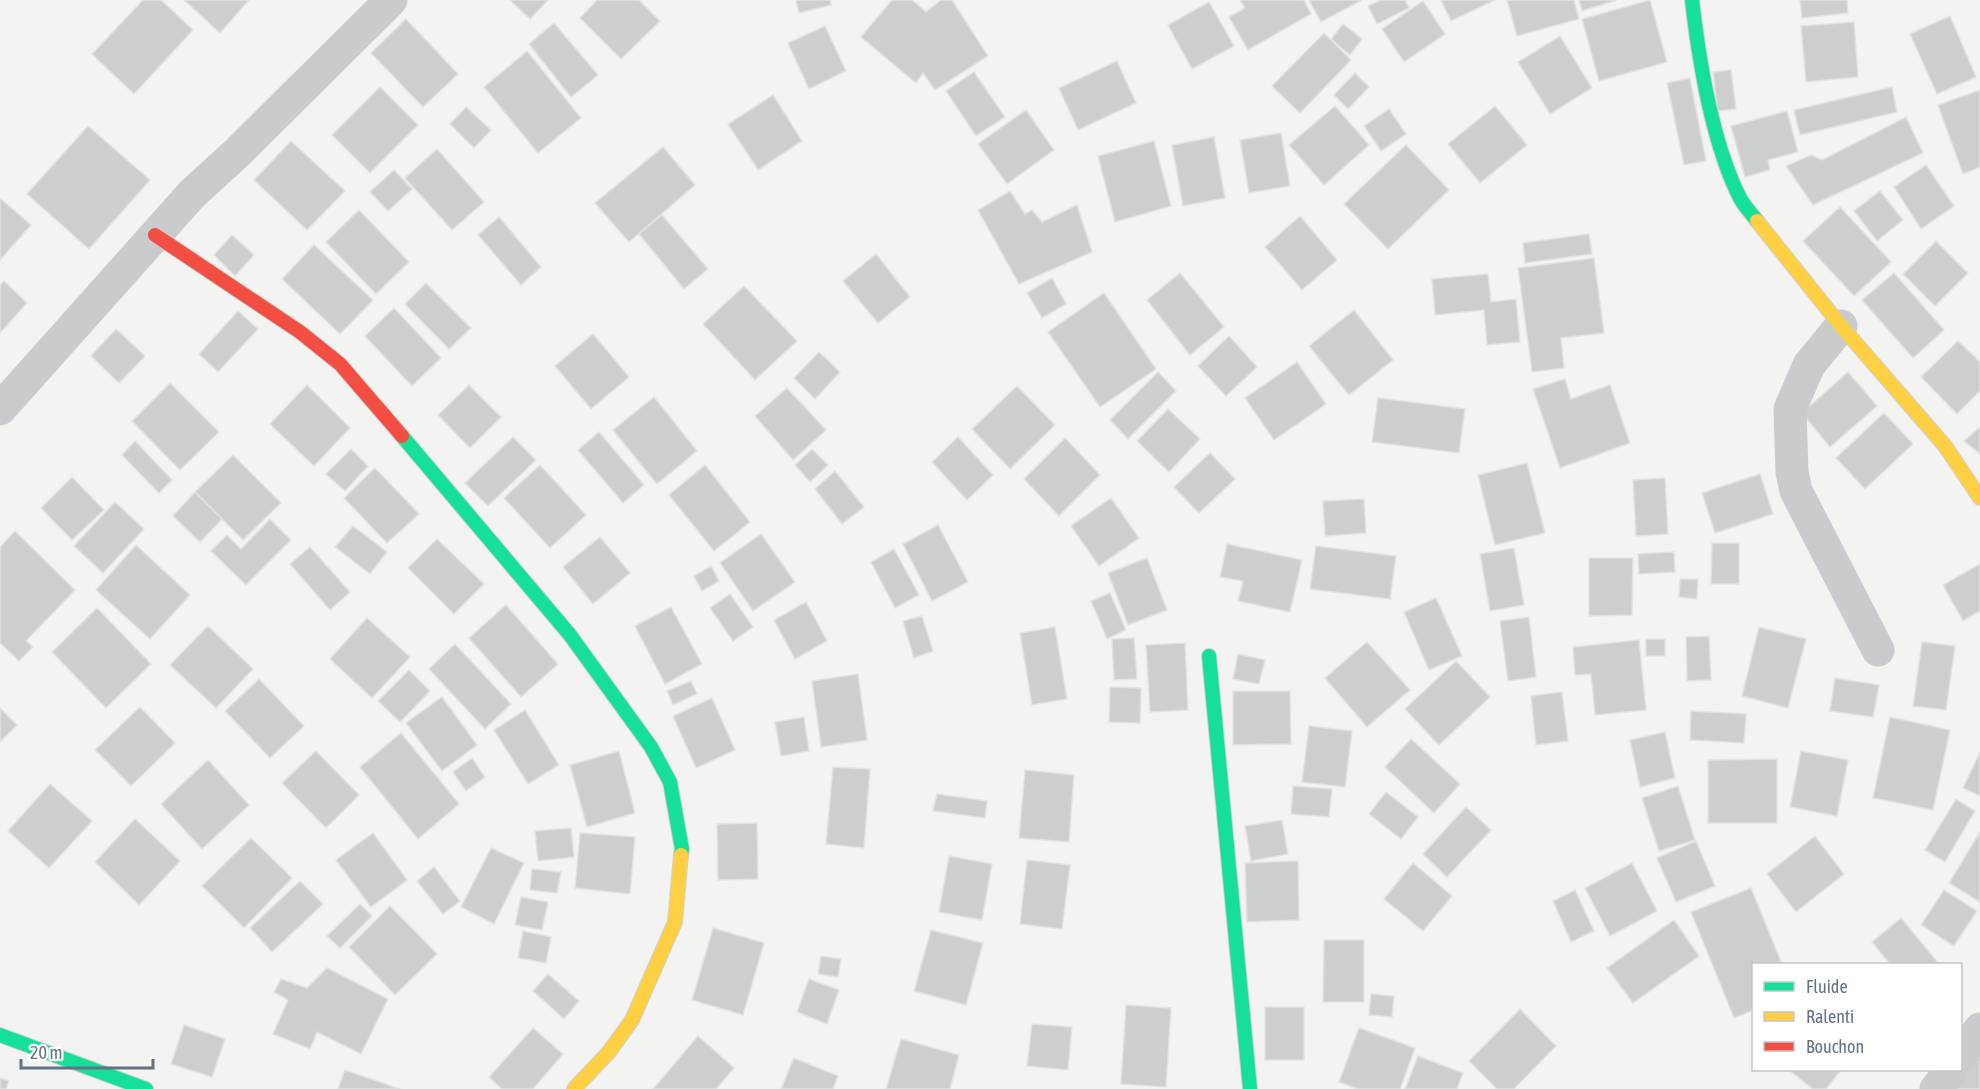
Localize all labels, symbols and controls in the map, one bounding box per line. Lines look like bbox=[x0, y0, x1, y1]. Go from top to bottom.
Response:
legend bbox=[1752, 963, 1962, 1071]
text: Fluide bbox=[1806, 976, 1848, 997]
text: Ralenti bbox=[1806, 1006, 1854, 1027]
scale bar bbox=[21, 1032, 153, 1070]
text: Bouchon bbox=[1806, 1036, 1864, 1057]
text: 20 m bbox=[30, 1042, 62, 1063]

